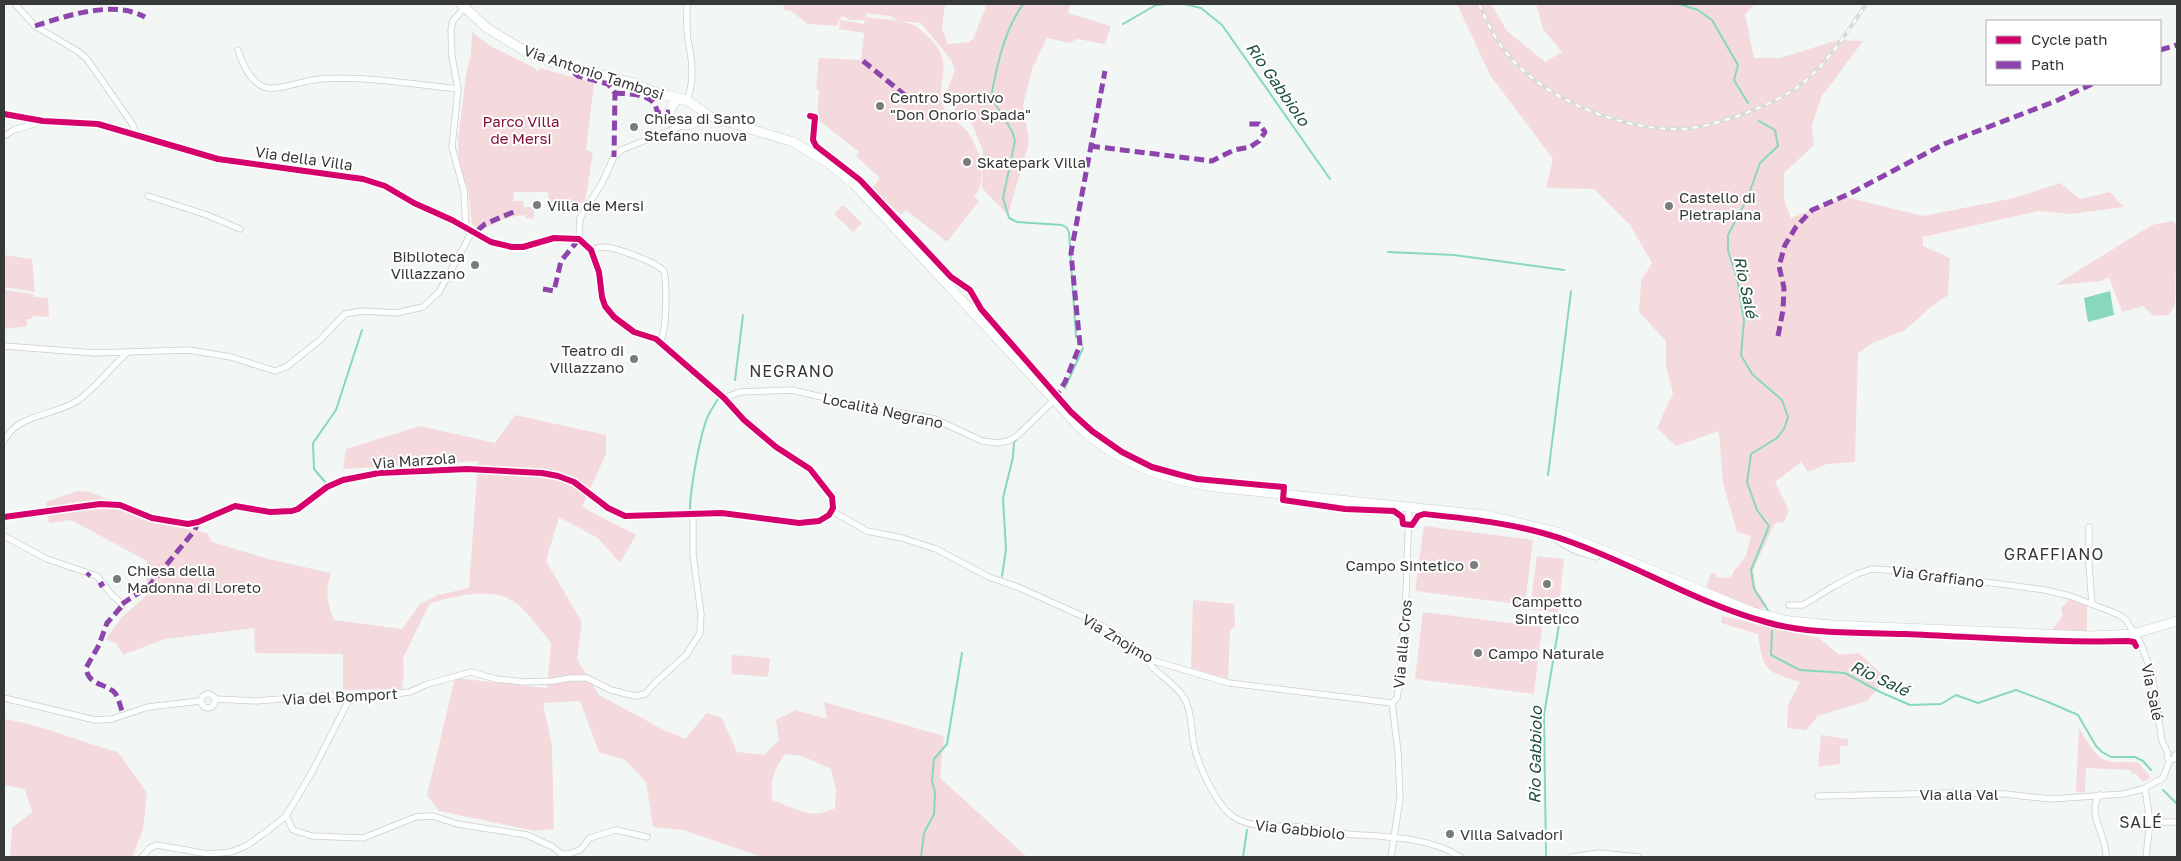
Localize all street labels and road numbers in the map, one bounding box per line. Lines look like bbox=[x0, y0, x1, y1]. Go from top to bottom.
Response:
street label: Via Antonio Tambosi bbox=[522, 41, 666, 103]
street label: Via della Villa bbox=[254, 142, 354, 174]
street label: Località Negrano bbox=[821, 388, 945, 432]
street label: Via Marzola bbox=[372, 448, 456, 472]
street label: Via Graffiano bbox=[1891, 561, 1985, 591]
street label: Via alla Cros bbox=[1389, 599, 1415, 689]
street label: Via Znojmo bbox=[1079, 610, 1157, 666]
street label: Via Salé bbox=[2138, 662, 2168, 722]
street label: Via del Bomport bbox=[282, 684, 398, 708]
street label: Via alla Val bbox=[1919, 785, 1999, 803]
street label: Via Gabbiolo bbox=[1254, 815, 1346, 843]

